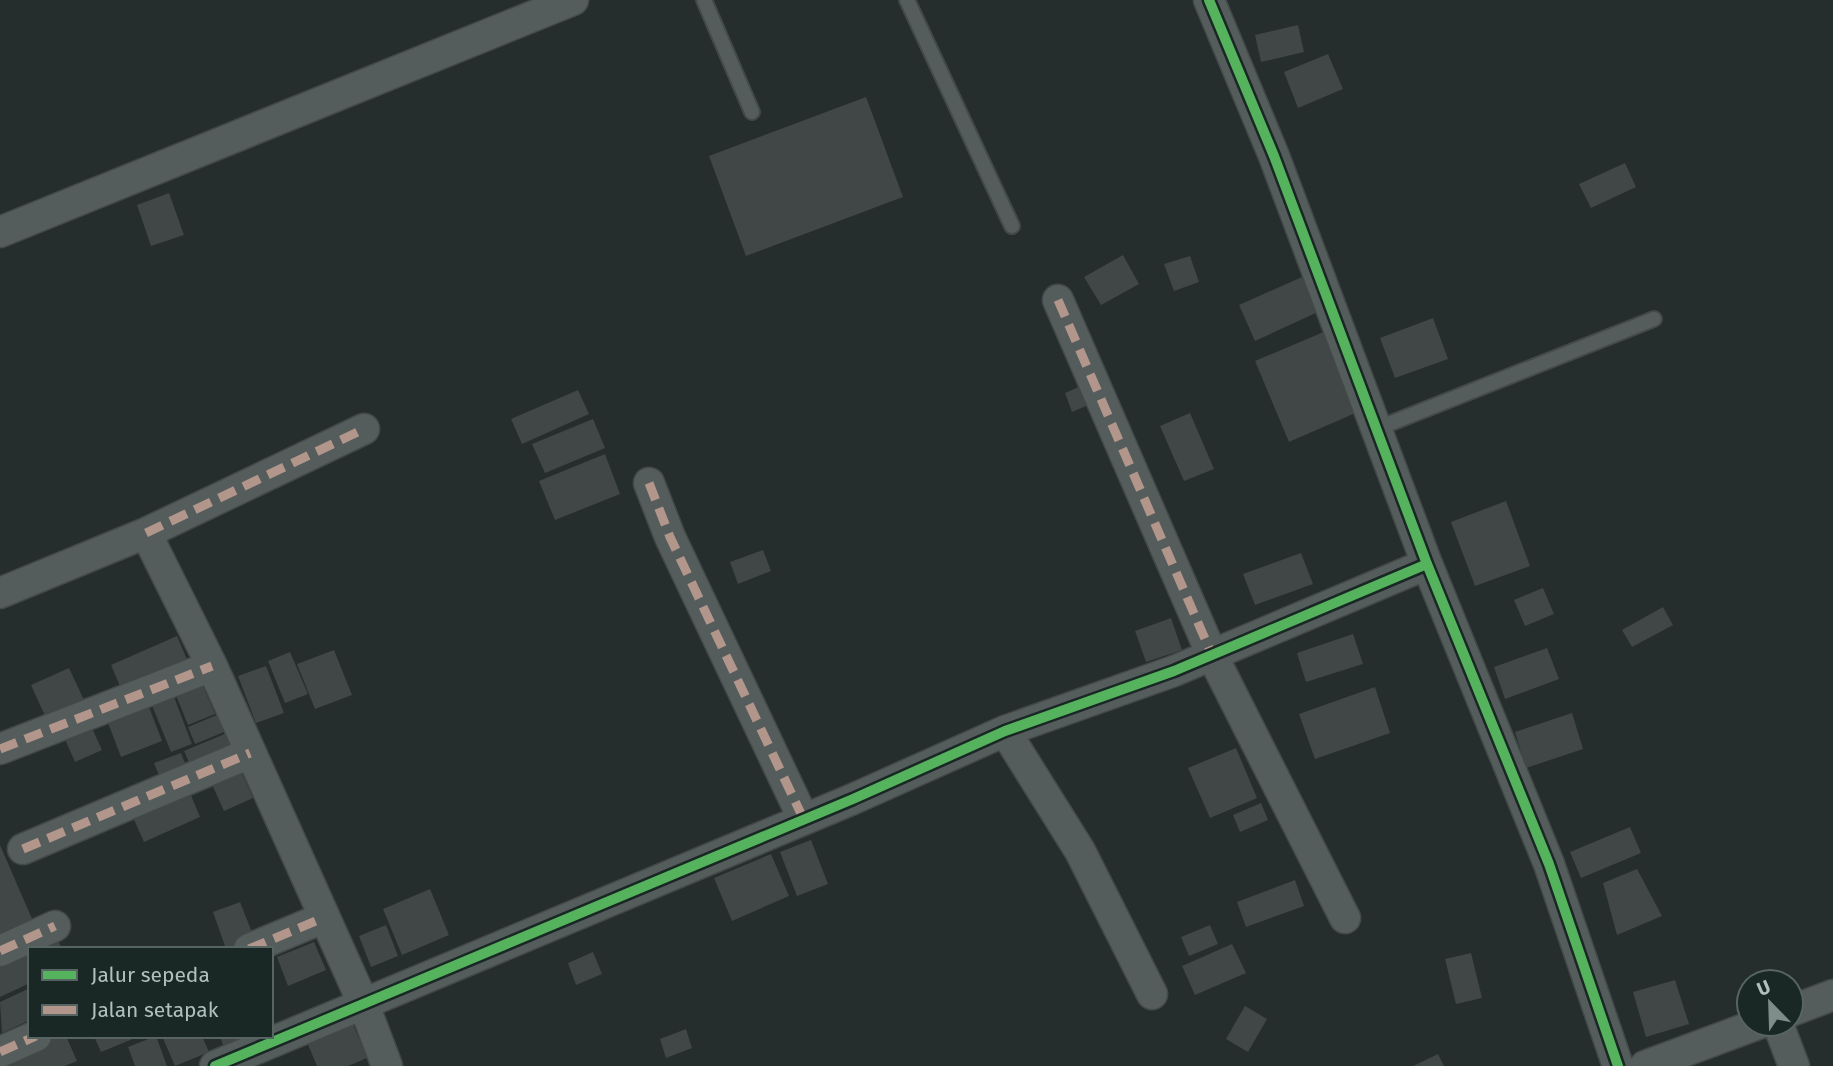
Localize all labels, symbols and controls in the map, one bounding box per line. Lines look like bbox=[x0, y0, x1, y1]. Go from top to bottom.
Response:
legend bbox=[28, 947, 273, 1038]
text: Jalur sepeda bbox=[91, 962, 210, 988]
north arrow bbox=[1735, 968, 1805, 1038]
text: U bbox=[1753, 975, 1774, 1001]
text: Jalan setapak bbox=[91, 997, 219, 1023]

